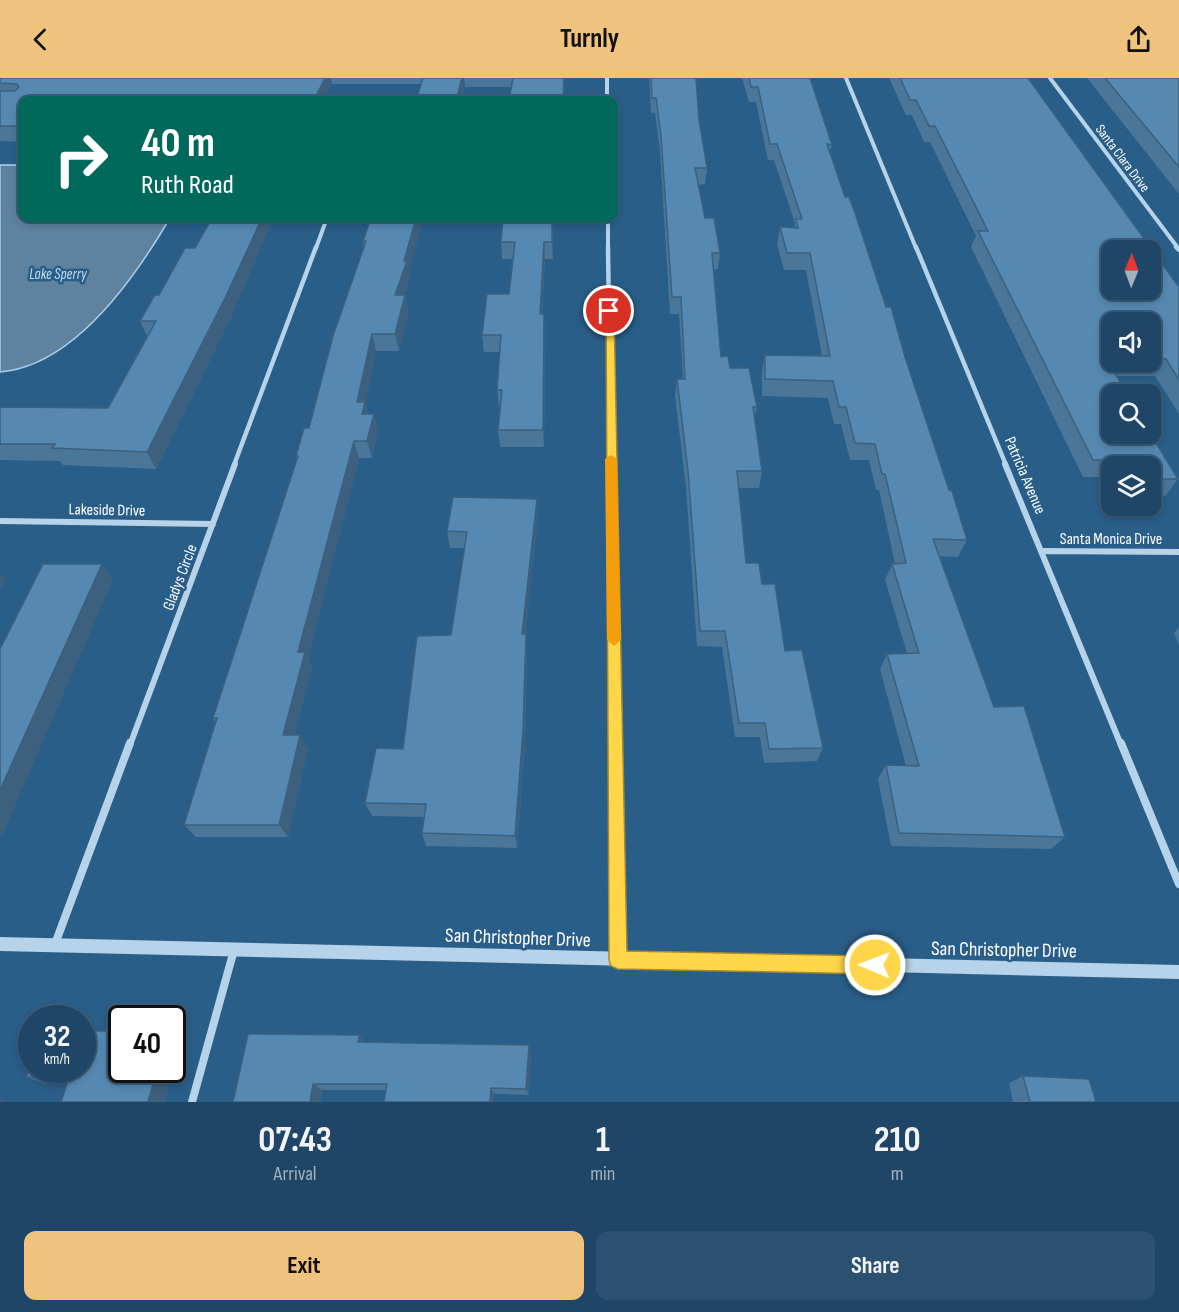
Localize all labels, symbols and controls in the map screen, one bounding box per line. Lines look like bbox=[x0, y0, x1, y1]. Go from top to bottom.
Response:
icon: back bbox=[24, 23, 57, 56]
text: Turnly bbox=[560, 23, 619, 55]
icon: share bbox=[1122, 23, 1155, 56]
text: 40 m bbox=[141, 118, 215, 169]
icon: right bbox=[42, 120, 120, 198]
street label: Santa Clara Drive bbox=[1092, 121, 1153, 195]
text: Ruth Road bbox=[141, 169, 234, 201]
north arrow bbox=[1101, 240, 1161, 300]
map controls bbox=[1101, 240, 1161, 516]
water label: Lake Sperry bbox=[29, 265, 88, 284]
pin bbox=[583, 285, 634, 336]
icon: arrive bbox=[592, 294, 625, 327]
button: sound bbox=[1101, 312, 1161, 372]
button: search bbox=[1101, 384, 1161, 444]
street label: Patricia Avenue bbox=[1000, 434, 1049, 517]
button: layers bbox=[1101, 456, 1161, 516]
street label: Lakeside Drive bbox=[68, 500, 145, 521]
street label: Santa Monica Drive bbox=[1060, 530, 1162, 549]
street label: Gladys Circle bbox=[159, 542, 202, 613]
street label: San Christopher Drive bbox=[445, 923, 591, 953]
position arrow bbox=[843, 933, 907, 997]
street label: San Christopher Drive bbox=[931, 937, 1077, 963]
speed limit sign: 40 bbox=[108, 1005, 186, 1083]
text: 32 bbox=[44, 1019, 70, 1055]
text: km/h bbox=[44, 1050, 70, 1069]
text: 07:43 bbox=[258, 1119, 332, 1162]
text: 1 bbox=[596, 1119, 610, 1162]
text: 210 bbox=[874, 1119, 921, 1162]
text: Arrival bbox=[274, 1162, 317, 1186]
text: min bbox=[590, 1162, 615, 1186]
text: m bbox=[891, 1162, 904, 1186]
button: Exit bbox=[24, 1231, 584, 1300]
button: Share bbox=[596, 1231, 1155, 1300]

